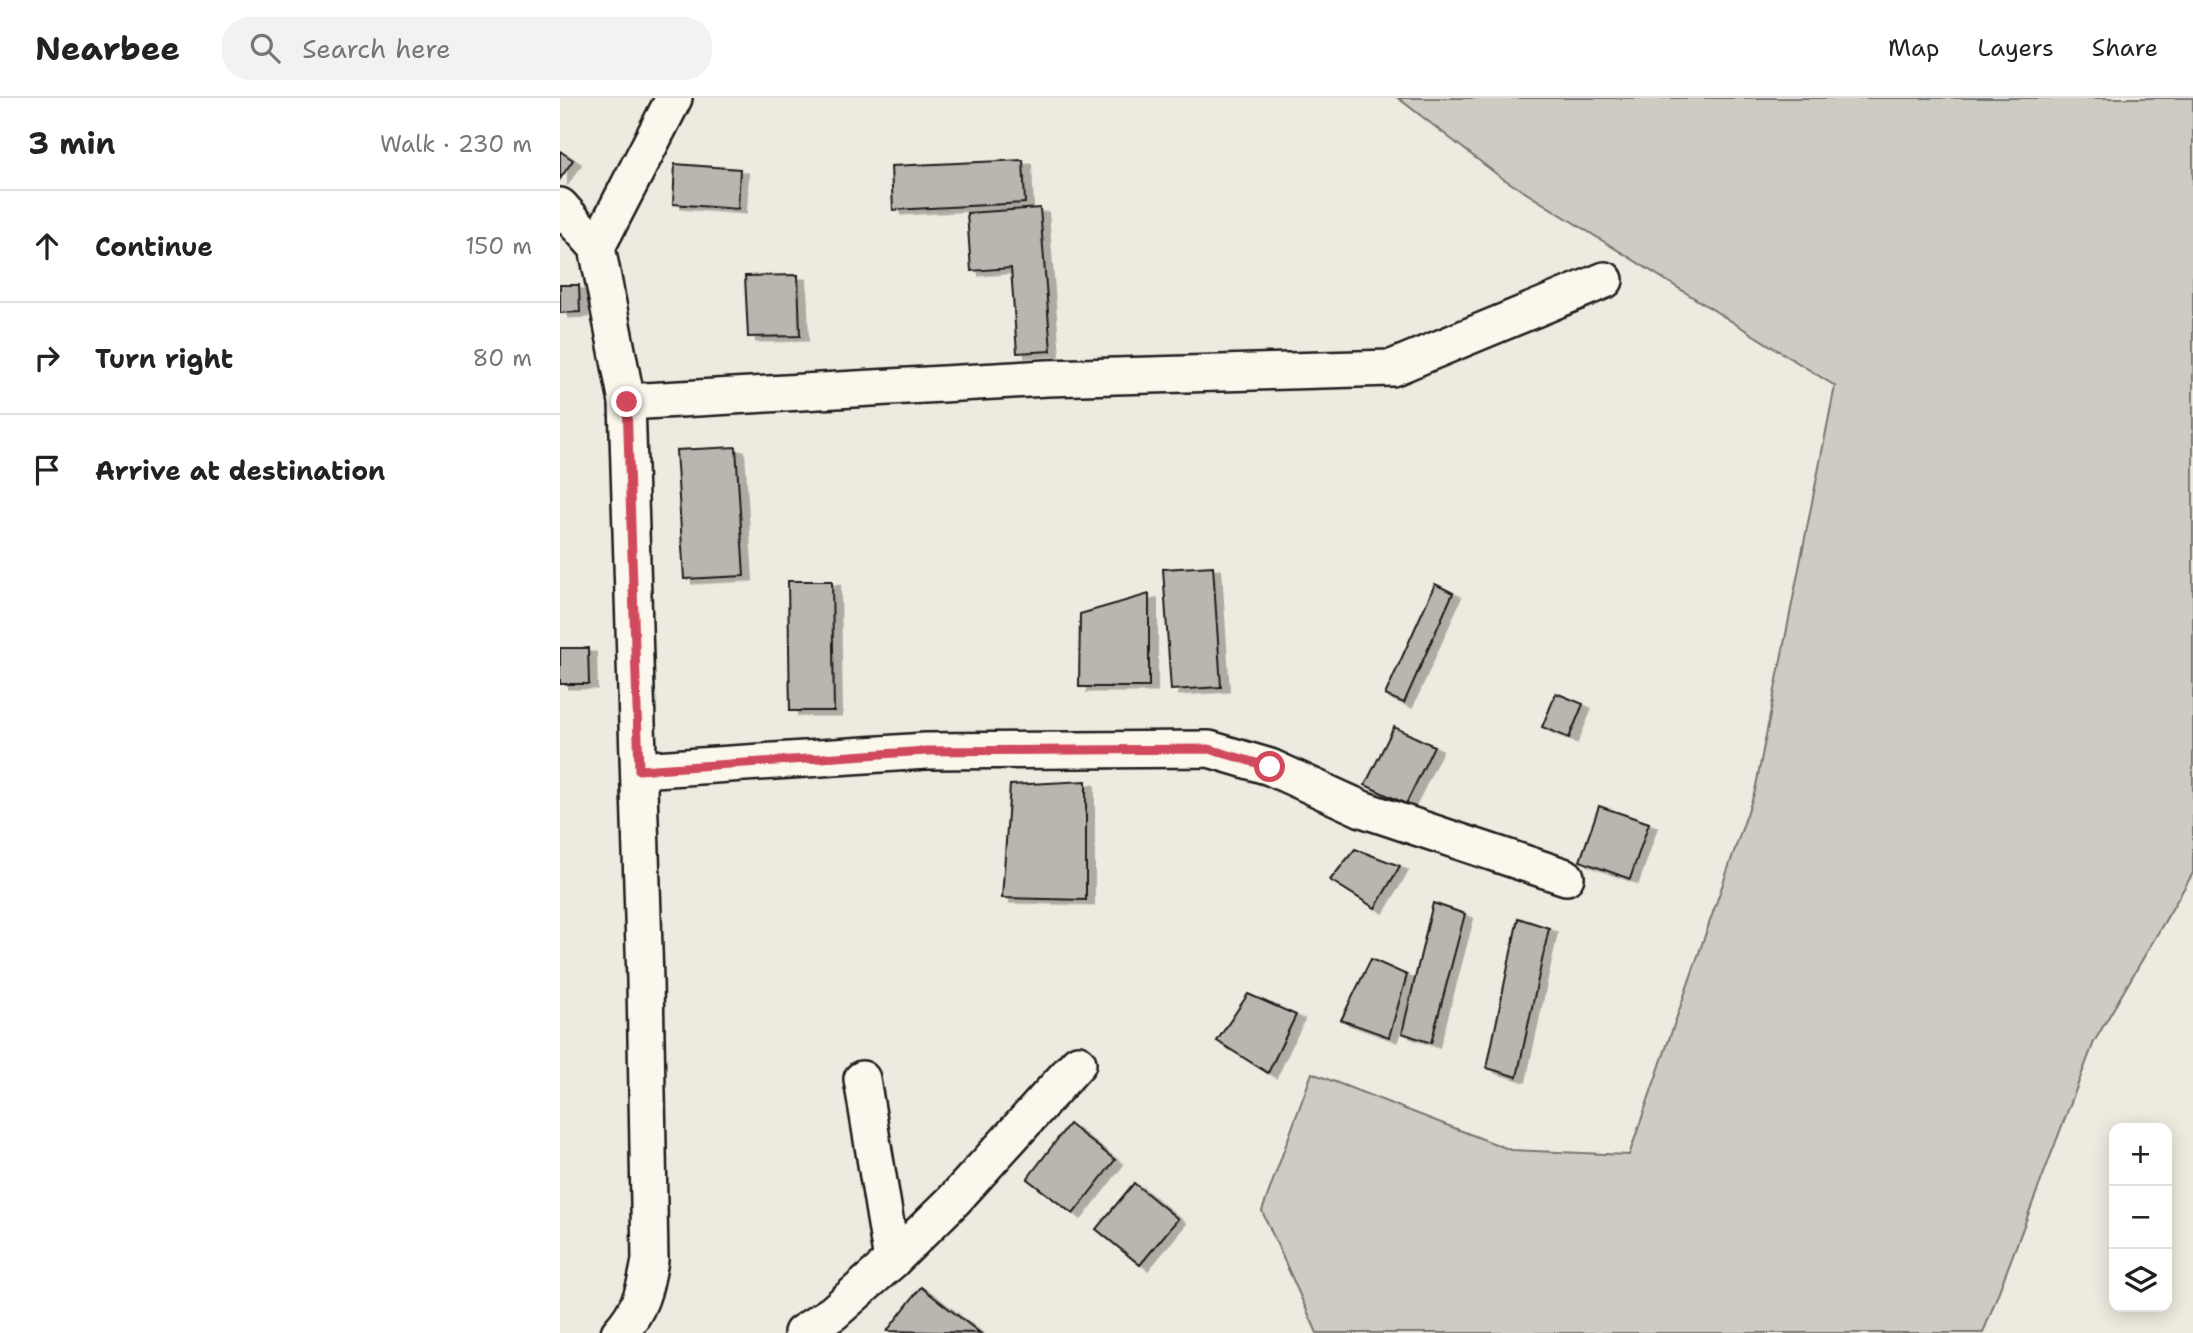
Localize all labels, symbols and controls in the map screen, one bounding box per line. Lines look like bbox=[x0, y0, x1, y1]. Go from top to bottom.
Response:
search box bbox=[222, 17, 712, 80]
text: Nearbee bbox=[35, 26, 180, 71]
icon: search bbox=[246, 29, 284, 67]
text: Search here bbox=[302, 31, 451, 66]
text: Map bbox=[1888, 32, 1939, 64]
text: Layers bbox=[1977, 32, 2054, 64]
text: Share bbox=[2092, 32, 2158, 64]
text: 3 min bbox=[28, 123, 115, 164]
text: Walk · 230 m bbox=[380, 129, 532, 159]
icon: ahead bbox=[28, 227, 66, 265]
text: Continue bbox=[95, 229, 213, 264]
text: 150 m bbox=[465, 231, 532, 261]
icon: right bbox=[28, 339, 66, 377]
text: Turn right bbox=[95, 341, 233, 376]
text: 80 m bbox=[473, 343, 532, 373]
route end bbox=[611, 386, 642, 417]
icon: arrive bbox=[28, 451, 66, 489]
text: Arrive at destination bbox=[95, 453, 385, 488]
route start bbox=[1254, 751, 1285, 782]
map controls bbox=[2109, 1123, 2172, 1312]
button: + bbox=[2109, 1123, 2172, 1186]
button: − bbox=[2109, 1186, 2172, 1249]
button: layers bbox=[2109, 1249, 2172, 1312]

